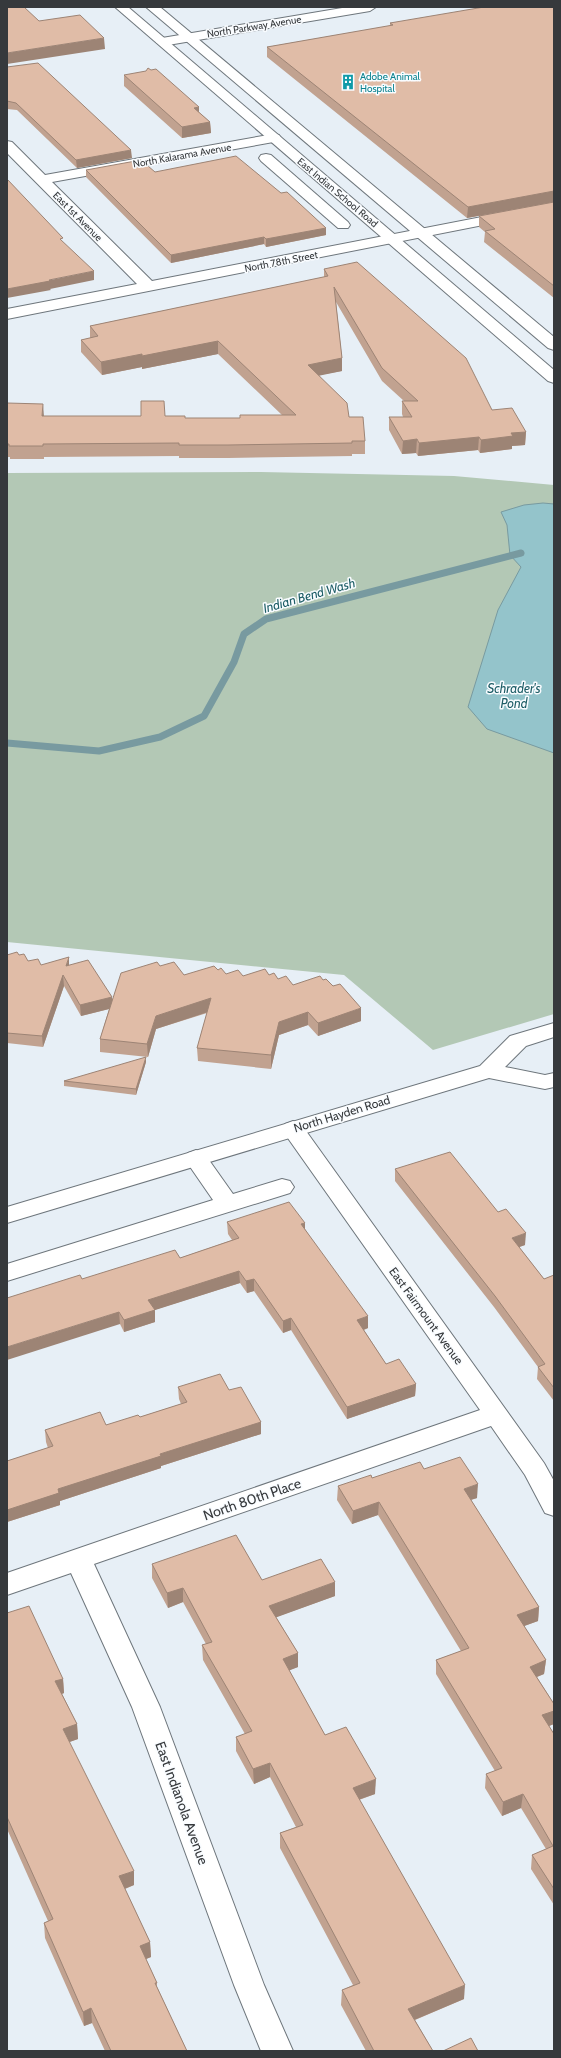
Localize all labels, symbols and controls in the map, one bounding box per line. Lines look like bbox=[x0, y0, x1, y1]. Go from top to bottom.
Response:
street label: North Parkway Avenue bbox=[206, 13, 302, 40]
place label: Adobe Animal Hospital bbox=[360, 70, 420, 95]
building icon: Adobe Animal Hospital bbox=[339, 73, 357, 91]
street label: North Kalarama Avenue bbox=[132, 140, 232, 171]
street label: East Indian School Road bbox=[295, 155, 381, 230]
street label: East 1st Avenue bbox=[50, 189, 105, 244]
street label: North 78th Street bbox=[243, 248, 319, 275]
water label: Indian Bend Wash bbox=[261, 574, 357, 616]
water label: Schrader's Pond bbox=[487, 680, 541, 711]
street label: North Hayden Road bbox=[292, 1092, 392, 1135]
street label: East Fairmount Avenue bbox=[386, 1264, 467, 1367]
street label: North 80th Place bbox=[201, 1474, 303, 1524]
street label: East Indianola Avenue bbox=[151, 1739, 213, 1867]

